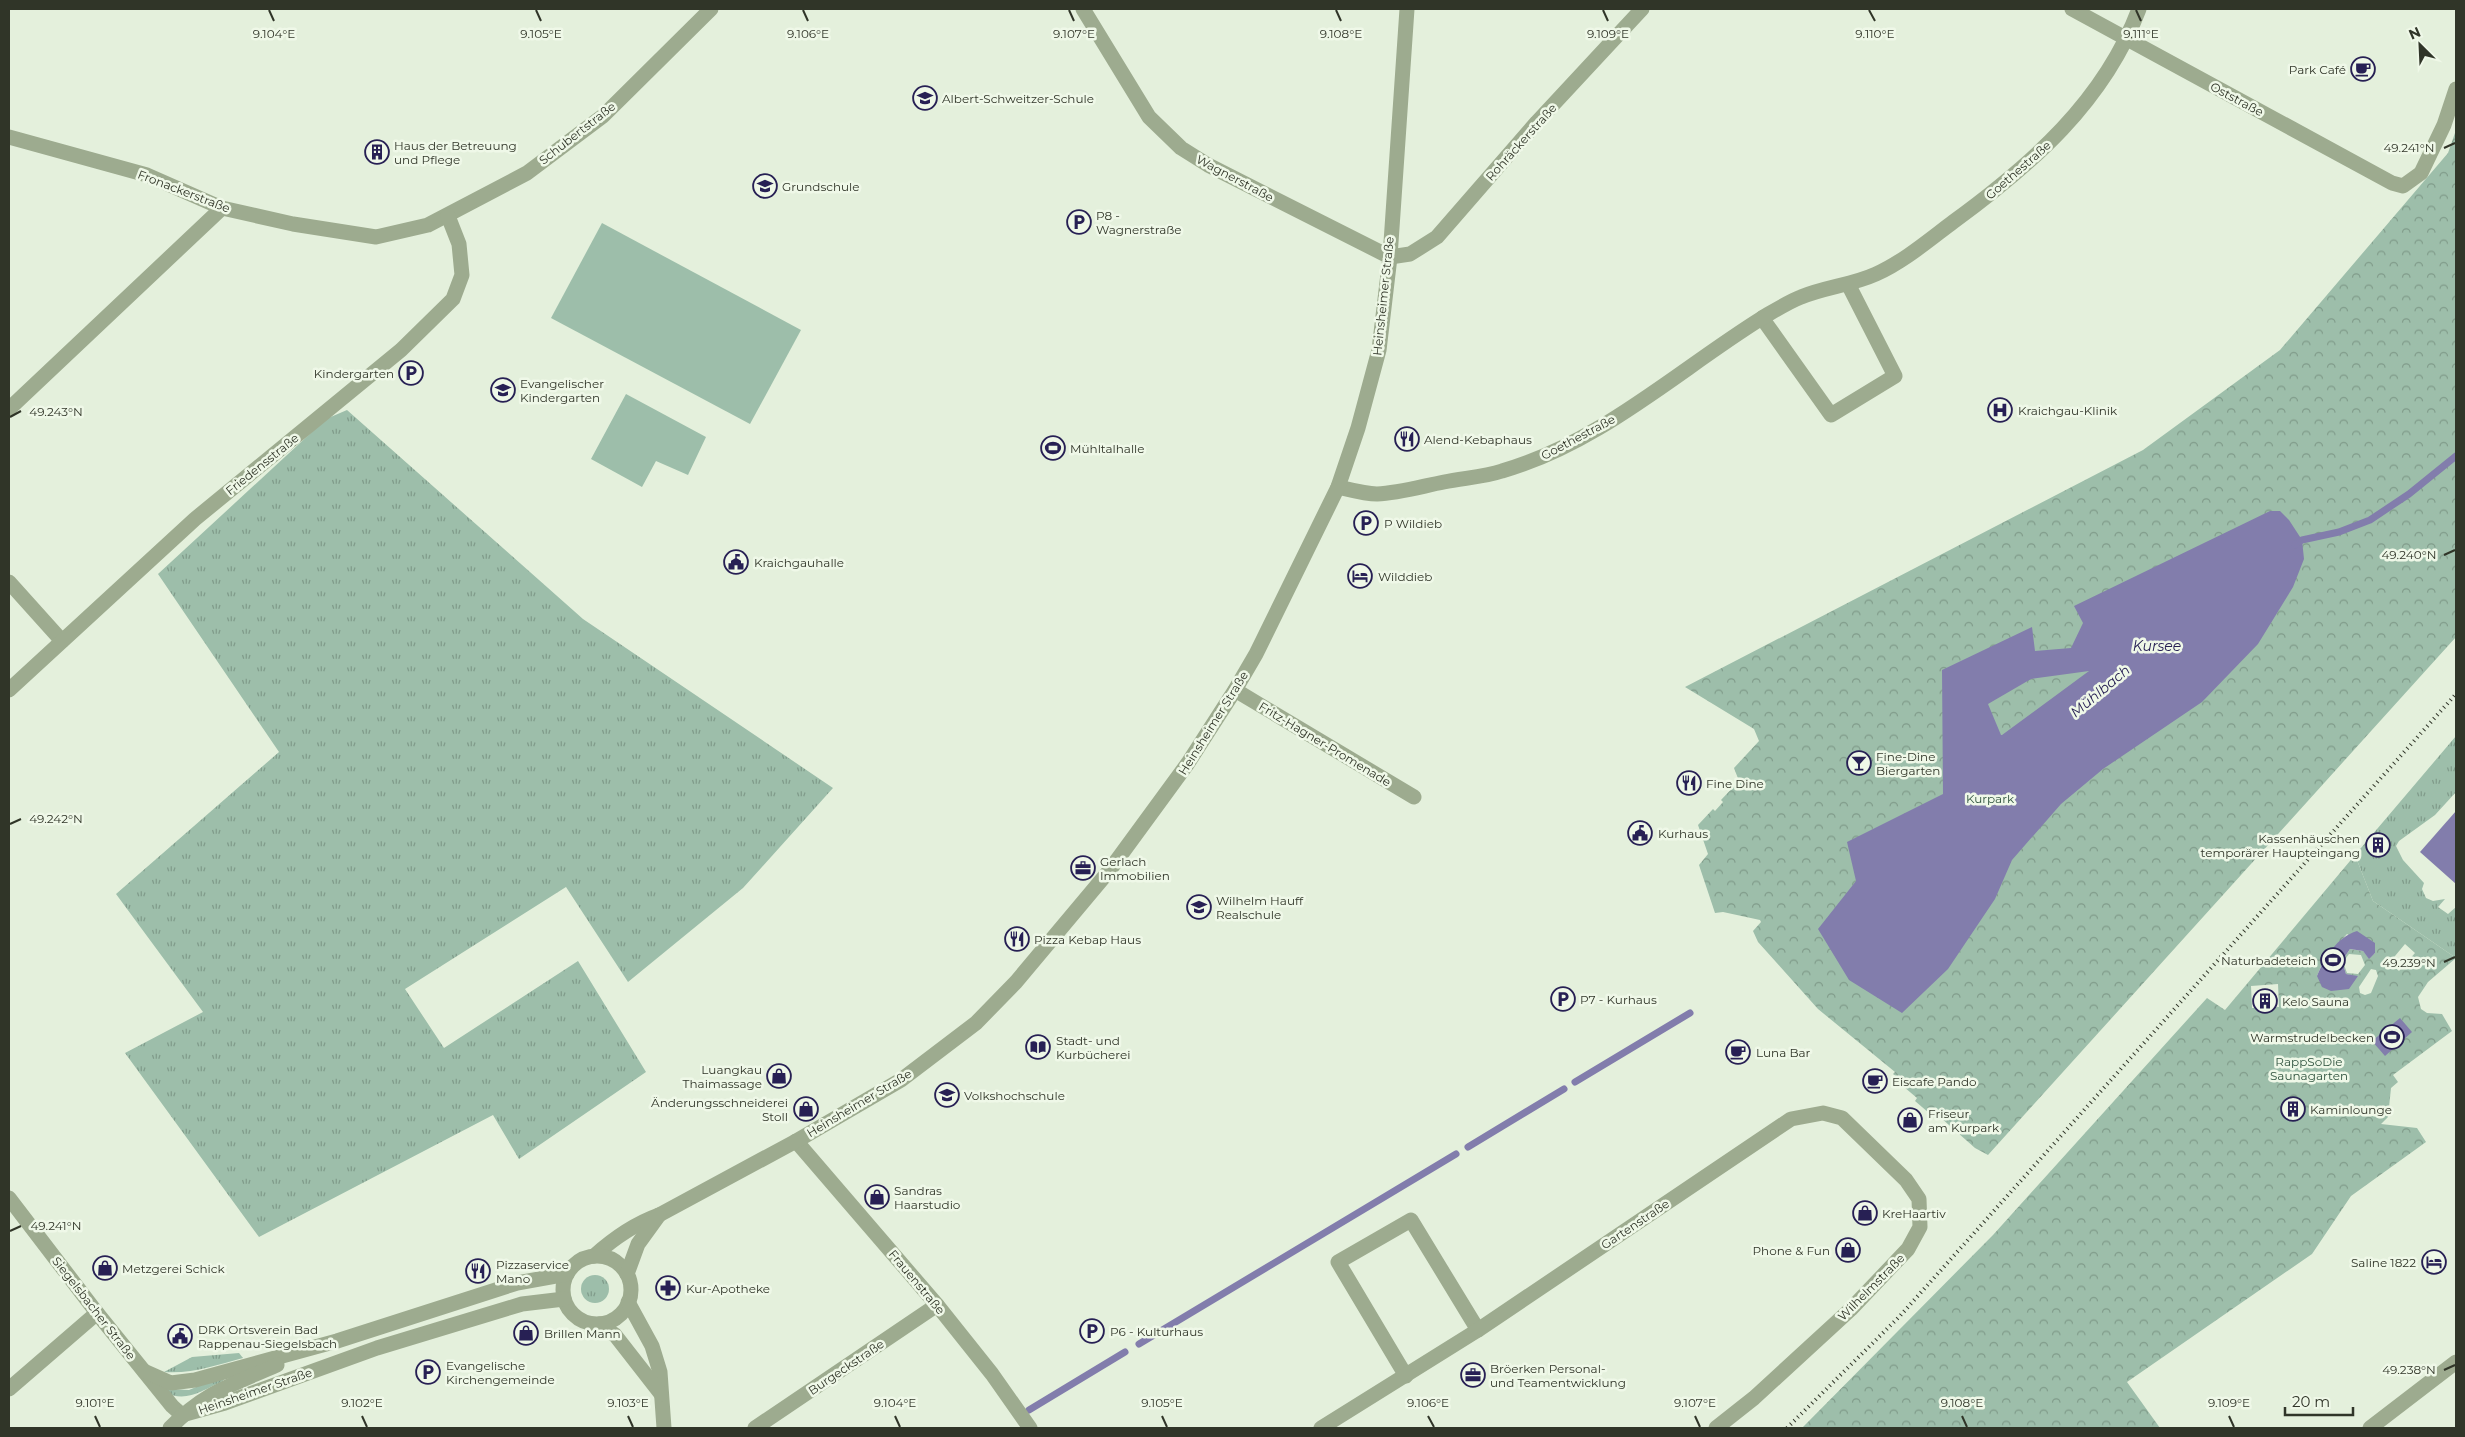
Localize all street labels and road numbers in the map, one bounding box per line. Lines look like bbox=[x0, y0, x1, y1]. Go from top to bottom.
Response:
street label: Oststraße bbox=[2208, 79, 2266, 119]
street label: Schubertstraße bbox=[536, 99, 618, 167]
street label: Rohräckerstraße bbox=[1482, 100, 1560, 184]
street label: Goethestraße bbox=[1982, 138, 2054, 202]
street label: Wagnerstraße bbox=[1194, 151, 1276, 205]
street label: Fronackerstraße bbox=[136, 166, 232, 216]
street label: Heinsheimer Straße bbox=[1369, 236, 1397, 356]
street label: Goethestraße bbox=[1538, 411, 1618, 463]
street label: Friedensstraße bbox=[223, 430, 301, 498]
street label: Heinsheimer Straße bbox=[1175, 668, 1251, 778]
street label: Fritz-Hagner-Promenade bbox=[1256, 699, 1394, 789]
street label: Heinsheimer Straße bbox=[804, 1066, 914, 1140]
street label: Gartenstraße bbox=[1598, 1196, 1672, 1252]
street label: Frauenstraße bbox=[886, 1247, 948, 1317]
street label: Wilhelmstraße bbox=[1834, 1250, 1908, 1324]
street label: Siegelsbacher Straße bbox=[49, 1254, 139, 1362]
street label: Burgeckstraße bbox=[805, 1336, 887, 1398]
street label: Heinsheimer Straße bbox=[196, 1364, 314, 1418]

